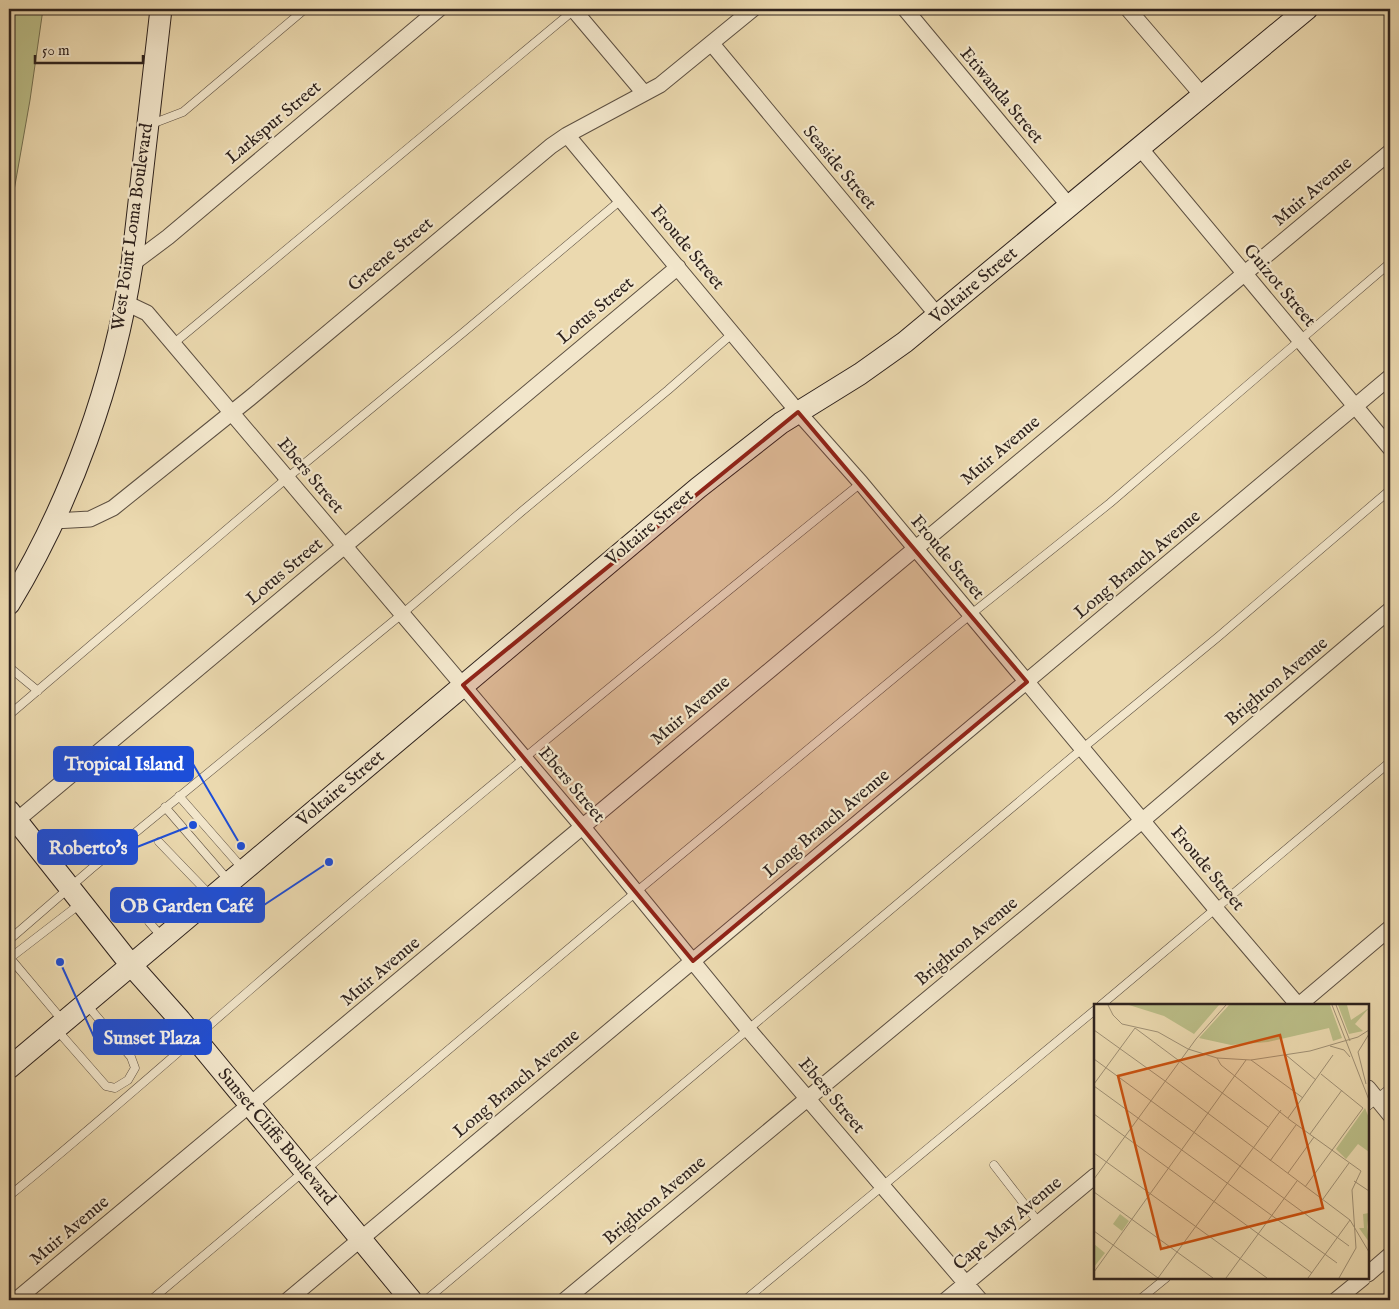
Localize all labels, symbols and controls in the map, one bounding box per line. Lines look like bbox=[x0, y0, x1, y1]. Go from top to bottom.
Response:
scale bar bbox=[35, 32, 142, 64]
text: 50 m bbox=[42, 41, 70, 60]
street label: Etiwanda Street bbox=[954, 43, 1048, 149]
street label: Larkspur Street bbox=[222, 76, 326, 170]
street label: West Point Loma Boulevard bbox=[107, 121, 159, 332]
street label: Seaside Street bbox=[797, 121, 881, 215]
street label: Muir Avenue bbox=[1269, 152, 1357, 232]
street label: Froude Street bbox=[645, 201, 729, 295]
street label: Greene Street bbox=[344, 213, 438, 297]
street label: Guizot Street bbox=[1238, 240, 1320, 332]
street label: Voltaire Street bbox=[925, 243, 1023, 330]
street label: Lotus Street bbox=[553, 272, 639, 350]
street label: Muir Avenue bbox=[957, 411, 1045, 491]
street label: Ebers Street bbox=[272, 433, 348, 519]
street label: Voltaire Street bbox=[601, 485, 699, 572]
street label: Long Branch Avenue bbox=[1070, 505, 1206, 625]
street label: Froude Street bbox=[905, 511, 989, 605]
street label: Lotus Street bbox=[242, 533, 328, 611]
street label: Brighton Avenue bbox=[1221, 632, 1333, 732]
street label: Muir Avenue bbox=[647, 671, 735, 751]
street label: Ebers Street bbox=[533, 742, 609, 828]
street label: Voltaire Street bbox=[292, 746, 390, 833]
callout: Tropical Island bbox=[54, 747, 193, 781]
text: Tropical Island bbox=[63, 753, 184, 777]
street label: Long Branch Avenue bbox=[759, 764, 895, 884]
street label: Froude Street bbox=[1165, 822, 1249, 916]
callout: Roberto's bbox=[38, 830, 137, 864]
text: Roberto's bbox=[49, 837, 128, 861]
callout: OB Garden Café bbox=[111, 888, 264, 922]
street label: Brighton Avenue bbox=[911, 892, 1023, 992]
text: OB Garden Café bbox=[121, 895, 254, 919]
street label: Muir Avenue bbox=[337, 932, 425, 1012]
inset map bbox=[1094, 1004, 1369, 1279]
callout: Sunset Plaza bbox=[94, 1020, 211, 1054]
street label: Long Branch Avenue bbox=[449, 1024, 585, 1144]
text: Sunset Plaza bbox=[103, 1027, 201, 1051]
street label: Ebers Street bbox=[793, 1053, 869, 1139]
street label: Sunset Cliffs Boulevard bbox=[212, 1064, 340, 1211]
street label: Brighton Avenue bbox=[599, 1151, 711, 1251]
street label: Cape May Avenue bbox=[949, 1172, 1067, 1276]
street label: Muir Avenue bbox=[26, 1191, 114, 1271]

